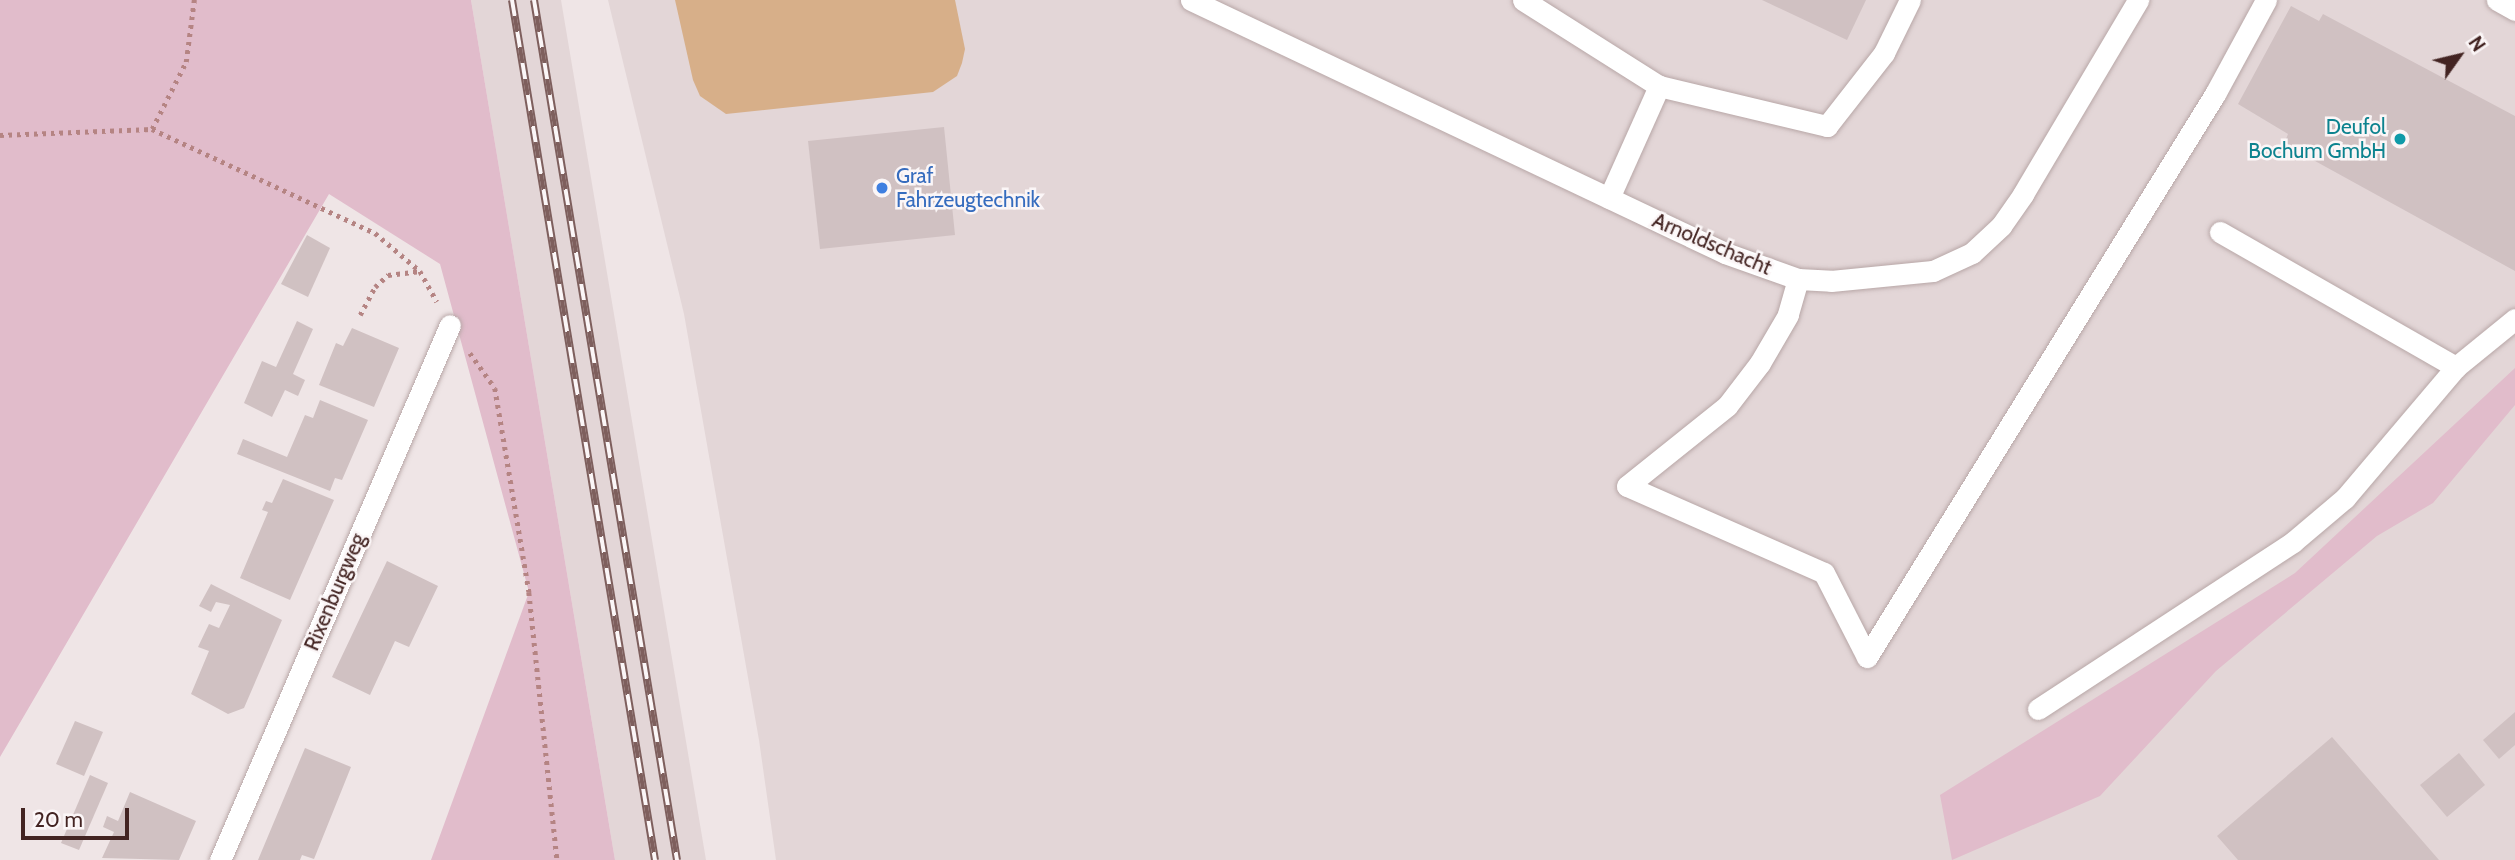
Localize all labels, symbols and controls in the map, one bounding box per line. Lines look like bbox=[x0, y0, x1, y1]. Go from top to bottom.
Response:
north arrow bbox=[2424, 21, 2494, 91]
text: N bbox=[2464, 32, 2490, 56]
place label: Deufol Bochum GmbH bbox=[2248, 114, 2386, 164]
marker: Deufol Bochum GmbH bbox=[2392, 131, 2408, 147]
place label: Graf Fahrzeugtechnik bbox=[896, 163, 1040, 213]
marker: Graf Fahrzeugtechnik bbox=[874, 180, 890, 196]
street label: Arnoldschacht bbox=[1649, 208, 1775, 280]
street label: Rixenburgweg bbox=[299, 530, 371, 654]
scale bar bbox=[24, 794, 133, 838]
text: 20 m bbox=[34, 807, 83, 832]

